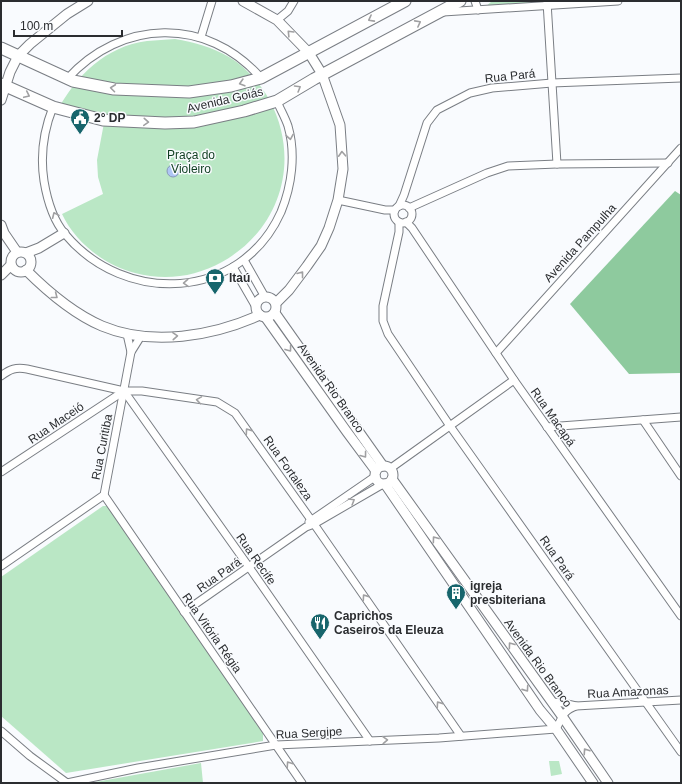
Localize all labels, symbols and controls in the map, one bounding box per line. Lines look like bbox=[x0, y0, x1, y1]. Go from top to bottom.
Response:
scale bar bbox=[14, 12, 122, 38]
one-way arrow bbox=[368, 14, 375, 22]
text: 100 m bbox=[20, 19, 53, 33]
one-way arrow bbox=[414, 20, 422, 28]
one-way arrow bbox=[287, 30, 295, 38]
street label: Rua Pará bbox=[484, 66, 536, 86]
one-way arrow bbox=[239, 78, 246, 87]
one-way arrow bbox=[110, 84, 116, 93]
street label: Avenida Goiás bbox=[186, 84, 264, 116]
one-way arrow bbox=[294, 86, 301, 93]
one-way arrow bbox=[23, 90, 30, 98]
public building icon: 2° DP bbox=[69, 107, 91, 135]
place label: 2° DP bbox=[94, 111, 125, 125]
one-way arrow bbox=[143, 118, 149, 127]
one-way arrow bbox=[285, 134, 294, 140]
park label: Praça do Violeiro bbox=[167, 148, 215, 176]
one-way arrow bbox=[337, 151, 346, 157]
street label: Avenida Pampulha bbox=[541, 201, 619, 285]
one-way arrow bbox=[52, 212, 60, 220]
bank icon: Itaú bbox=[204, 267, 226, 295]
place label: Itaú bbox=[229, 271, 250, 285]
one-way arrow bbox=[296, 271, 303, 278]
one-way arrow bbox=[183, 278, 190, 287]
one-way arrow bbox=[51, 291, 58, 298]
one-way arrow bbox=[172, 332, 178, 341]
street label: Avenida Rio Branco bbox=[295, 341, 367, 436]
one-way arrow bbox=[284, 345, 291, 352]
street label: Rua Macapá bbox=[528, 385, 578, 449]
one-way arrow bbox=[196, 396, 202, 405]
street label: Rua Maceió bbox=[26, 399, 87, 447]
street label: Rua Curitiba bbox=[89, 413, 115, 481]
one-way arrow bbox=[246, 428, 253, 435]
street label: Rua Fortaleza bbox=[261, 433, 316, 503]
one-way arrow bbox=[359, 451, 366, 458]
one-way arrow bbox=[348, 499, 355, 506]
street label: Rua Recife bbox=[233, 531, 279, 588]
street label: Rua Pará bbox=[537, 533, 577, 583]
one-way arrow bbox=[433, 536, 440, 543]
street label: Rua Pará bbox=[194, 555, 244, 595]
place label: igreja presbiteriana bbox=[470, 579, 546, 607]
building icon: igreja presbiteriana bbox=[445, 582, 467, 610]
street label: Rua Vitória Régia bbox=[179, 591, 245, 676]
one-way arrow bbox=[362, 594, 370, 601]
place label: Caprichos Caseiros da Eleuza bbox=[334, 609, 444, 637]
restaurant icon: Caprichos Caseiros da Eleuza bbox=[309, 612, 331, 640]
street label: Avenida Rio Branco bbox=[501, 616, 575, 710]
one-way arrow bbox=[509, 642, 516, 649]
street label: Rua Amazonas bbox=[587, 683, 669, 701]
one-way arrow bbox=[521, 685, 529, 692]
one-way arrow bbox=[436, 701, 444, 708]
street label: Rua Sergipe bbox=[275, 724, 343, 742]
one-way arrow bbox=[382, 736, 388, 744]
one-way arrow bbox=[583, 748, 591, 755]
one-way arrow bbox=[286, 761, 294, 768]

